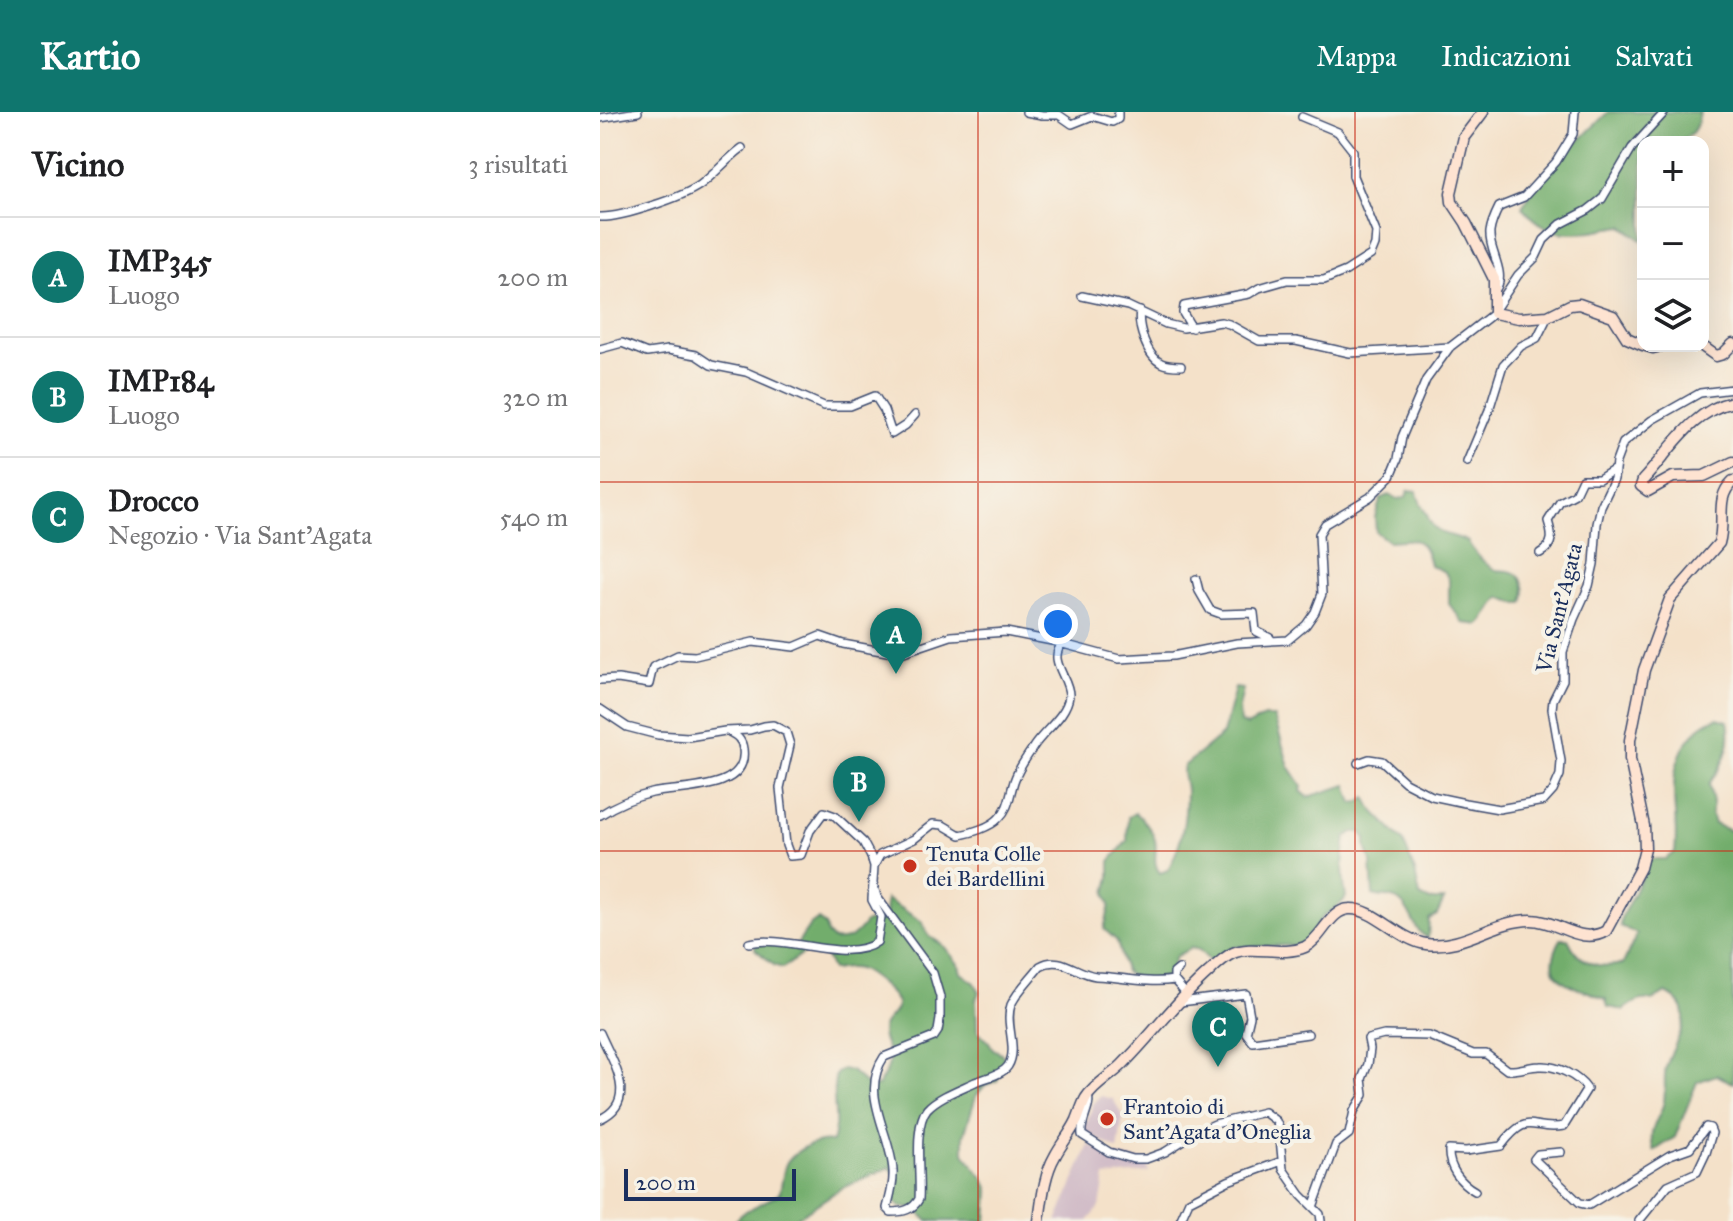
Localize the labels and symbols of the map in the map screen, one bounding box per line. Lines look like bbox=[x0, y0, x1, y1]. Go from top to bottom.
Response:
street label: Via Sant'Agata bbox=[1530, 540, 1588, 677]
your location bbox=[1038, 604, 1078, 644]
pin: A bbox=[870, 608, 922, 674]
pin: B bbox=[833, 756, 885, 822]
place label: Tenuta Colle dei Bardellini bbox=[926, 840, 1045, 892]
marker: Tenuta Colle dei Bardellini bbox=[901, 857, 919, 875]
pin: C bbox=[1192, 1001, 1244, 1067]
place label: Frantoio di Sant'Agata d'Oneglia bbox=[1123, 1093, 1312, 1145]
marker: Frantoio di Sant'Agata d'Oneglia bbox=[1098, 1110, 1116, 1128]
scale bar bbox=[624, 1165, 796, 1201]

